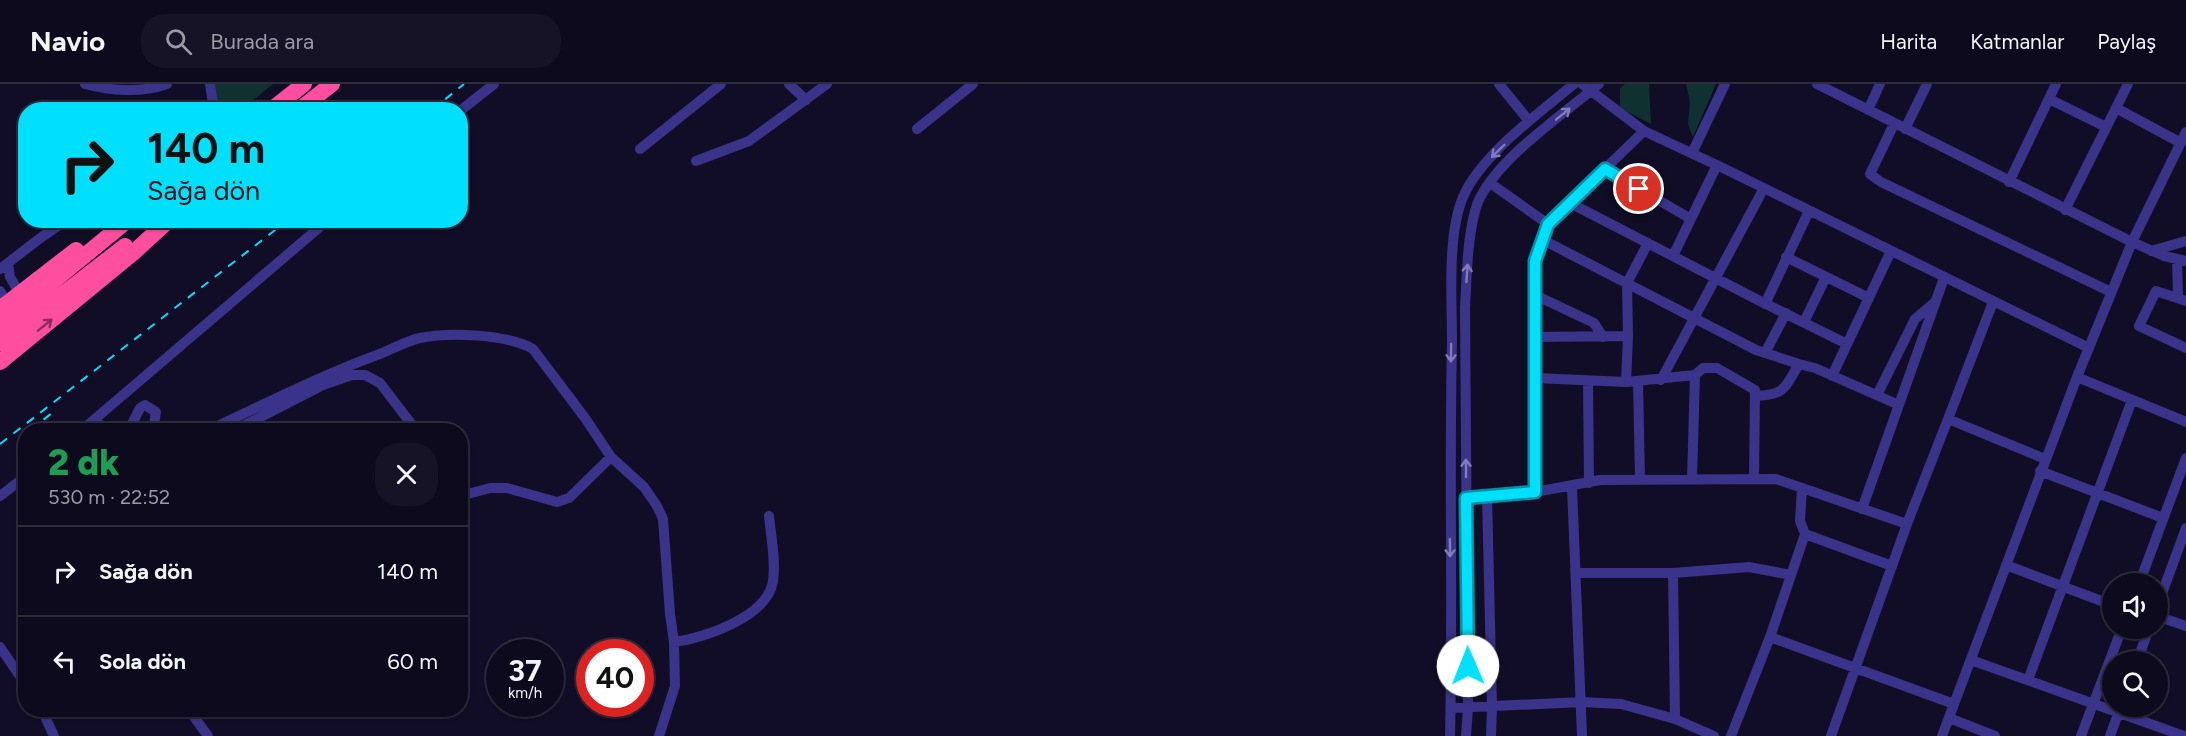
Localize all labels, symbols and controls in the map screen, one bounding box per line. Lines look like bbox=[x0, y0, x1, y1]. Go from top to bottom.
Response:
search box bbox=[141, 14, 561, 68]
text: Navio bbox=[30, 24, 105, 58]
icon: search bbox=[162, 25, 195, 58]
text: Burada ara bbox=[210, 28, 314, 55]
text: Harita bbox=[1880, 29, 1937, 54]
text: Katmanlar bbox=[1970, 29, 2064, 54]
text: Paylaş bbox=[2097, 29, 2156, 54]
one-way arrow bbox=[1555, 107, 1571, 120]
text: 140 m bbox=[147, 123, 265, 174]
icon: right bbox=[48, 126, 126, 204]
one-way arrow bbox=[1491, 143, 1506, 158]
pin bbox=[1613, 163, 1664, 214]
icon: arrive bbox=[1622, 172, 1655, 205]
text: Sağa dön bbox=[147, 174, 260, 207]
one-way arrow bbox=[1462, 263, 1473, 283]
one-way arrow bbox=[37, 319, 53, 332]
one-way arrow bbox=[1446, 343, 1457, 363]
text: 2 dk bbox=[48, 441, 119, 484]
button: close bbox=[375, 443, 438, 506]
one-way arrow bbox=[1460, 458, 1472, 478]
text: 530 m · 22:52 bbox=[48, 485, 170, 509]
one-way arrow bbox=[1444, 538, 1456, 558]
icon: right bbox=[48, 555, 81, 588]
text: Sağa dön bbox=[99, 558, 193, 585]
text: 140 m bbox=[377, 558, 438, 585]
map controls bbox=[2102, 573, 2168, 717]
button: sound bbox=[2102, 573, 2168, 639]
position arrow bbox=[1436, 634, 1500, 698]
speed limit sign: 40 bbox=[576, 639, 654, 717]
icon: left bbox=[48, 645, 81, 678]
text: Sola dön bbox=[99, 648, 186, 675]
text: 60 m bbox=[387, 648, 438, 675]
button: search bbox=[2102, 651, 2168, 717]
text: 37 bbox=[508, 652, 542, 689]
text: km/h bbox=[508, 684, 542, 702]

